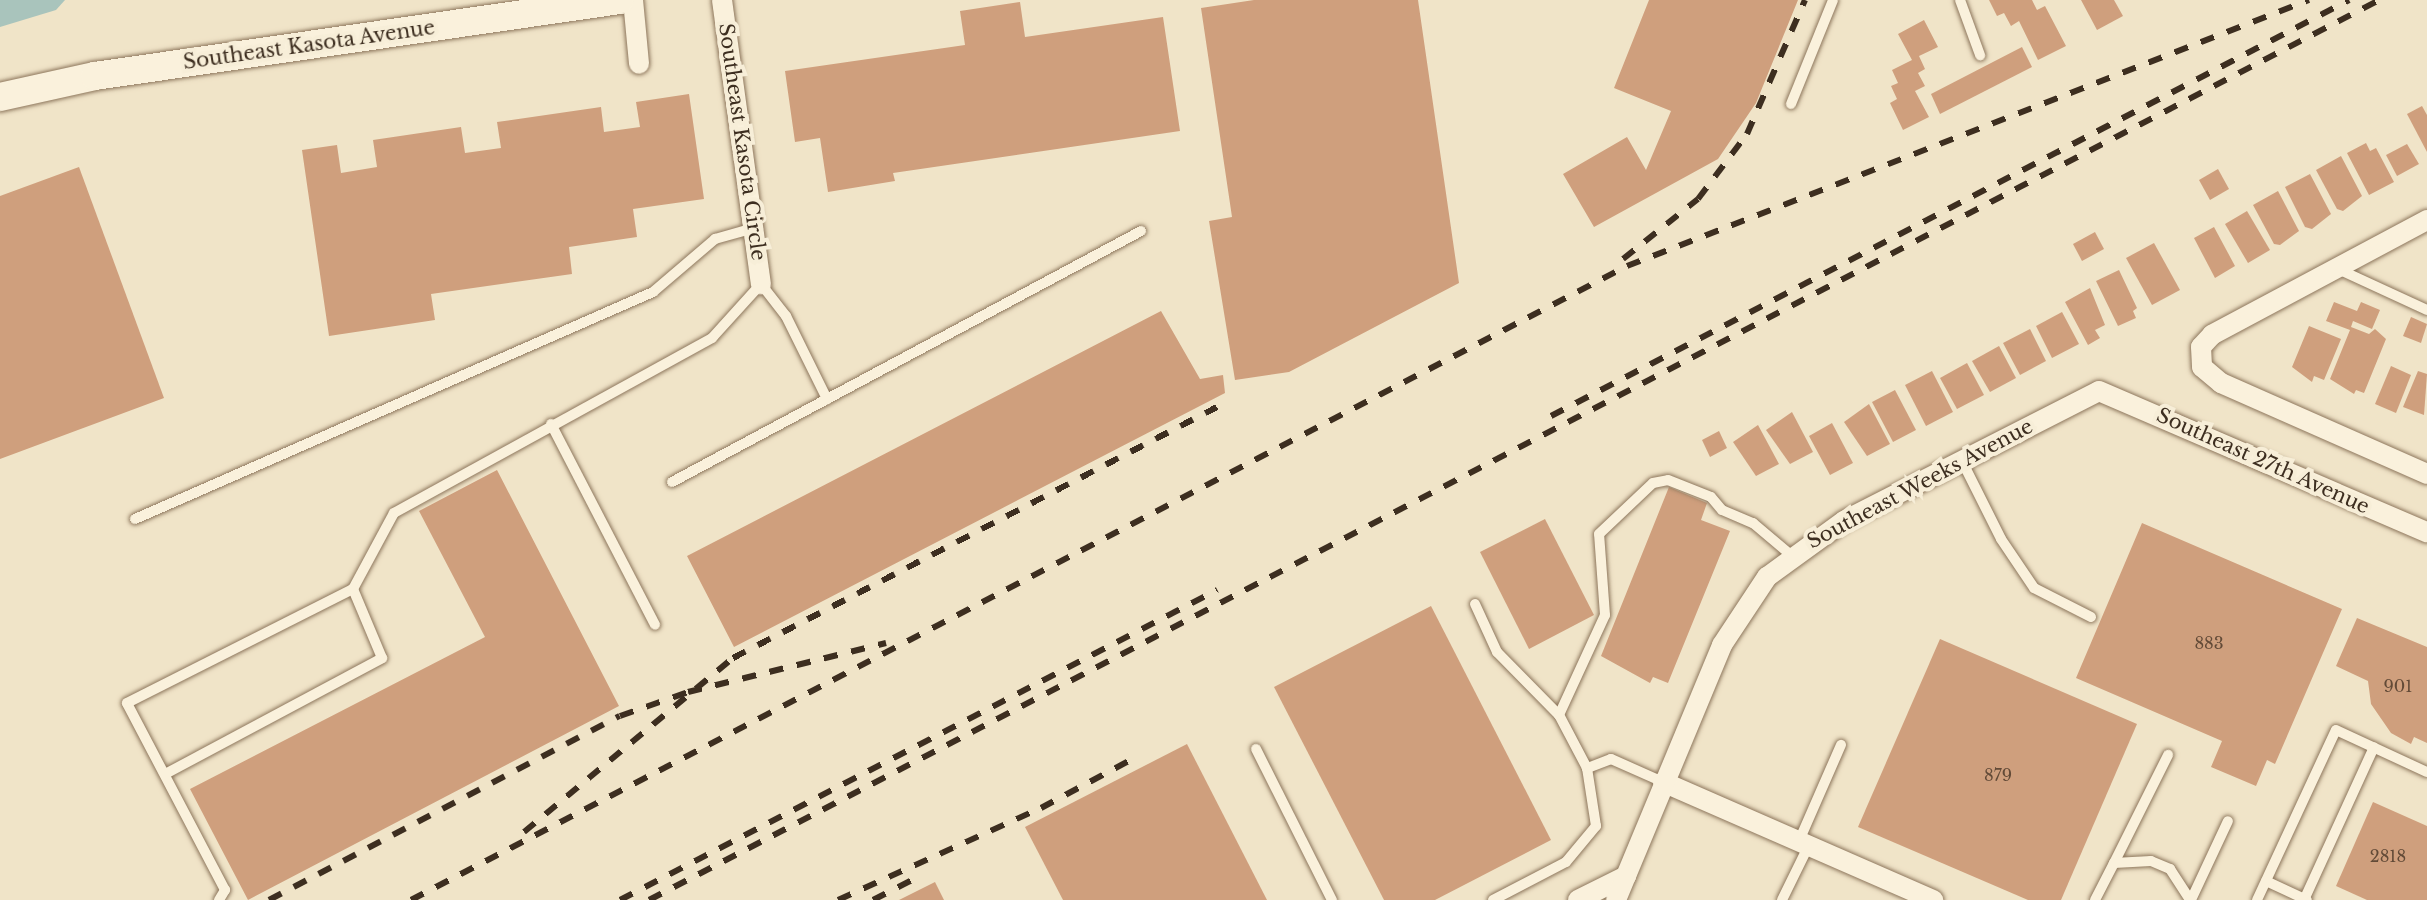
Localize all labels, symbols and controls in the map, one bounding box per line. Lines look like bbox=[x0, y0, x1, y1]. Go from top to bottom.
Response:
street label: Southeast Kasota Avenue bbox=[181, 15, 437, 75]
street label: Southeast Kasota Circle bbox=[713, 22, 771, 262]
street label: Southeast 27th Avenue bbox=[2153, 403, 2373, 519]
street label: Southeast Weeks Avenue bbox=[1802, 414, 2038, 554]
house number: 883 bbox=[2194, 633, 2224, 653]
house number: 901 bbox=[2384, 676, 2412, 696]
house number: 879 bbox=[1984, 765, 2012, 785]
house number: 2818 bbox=[2370, 846, 2406, 866]

